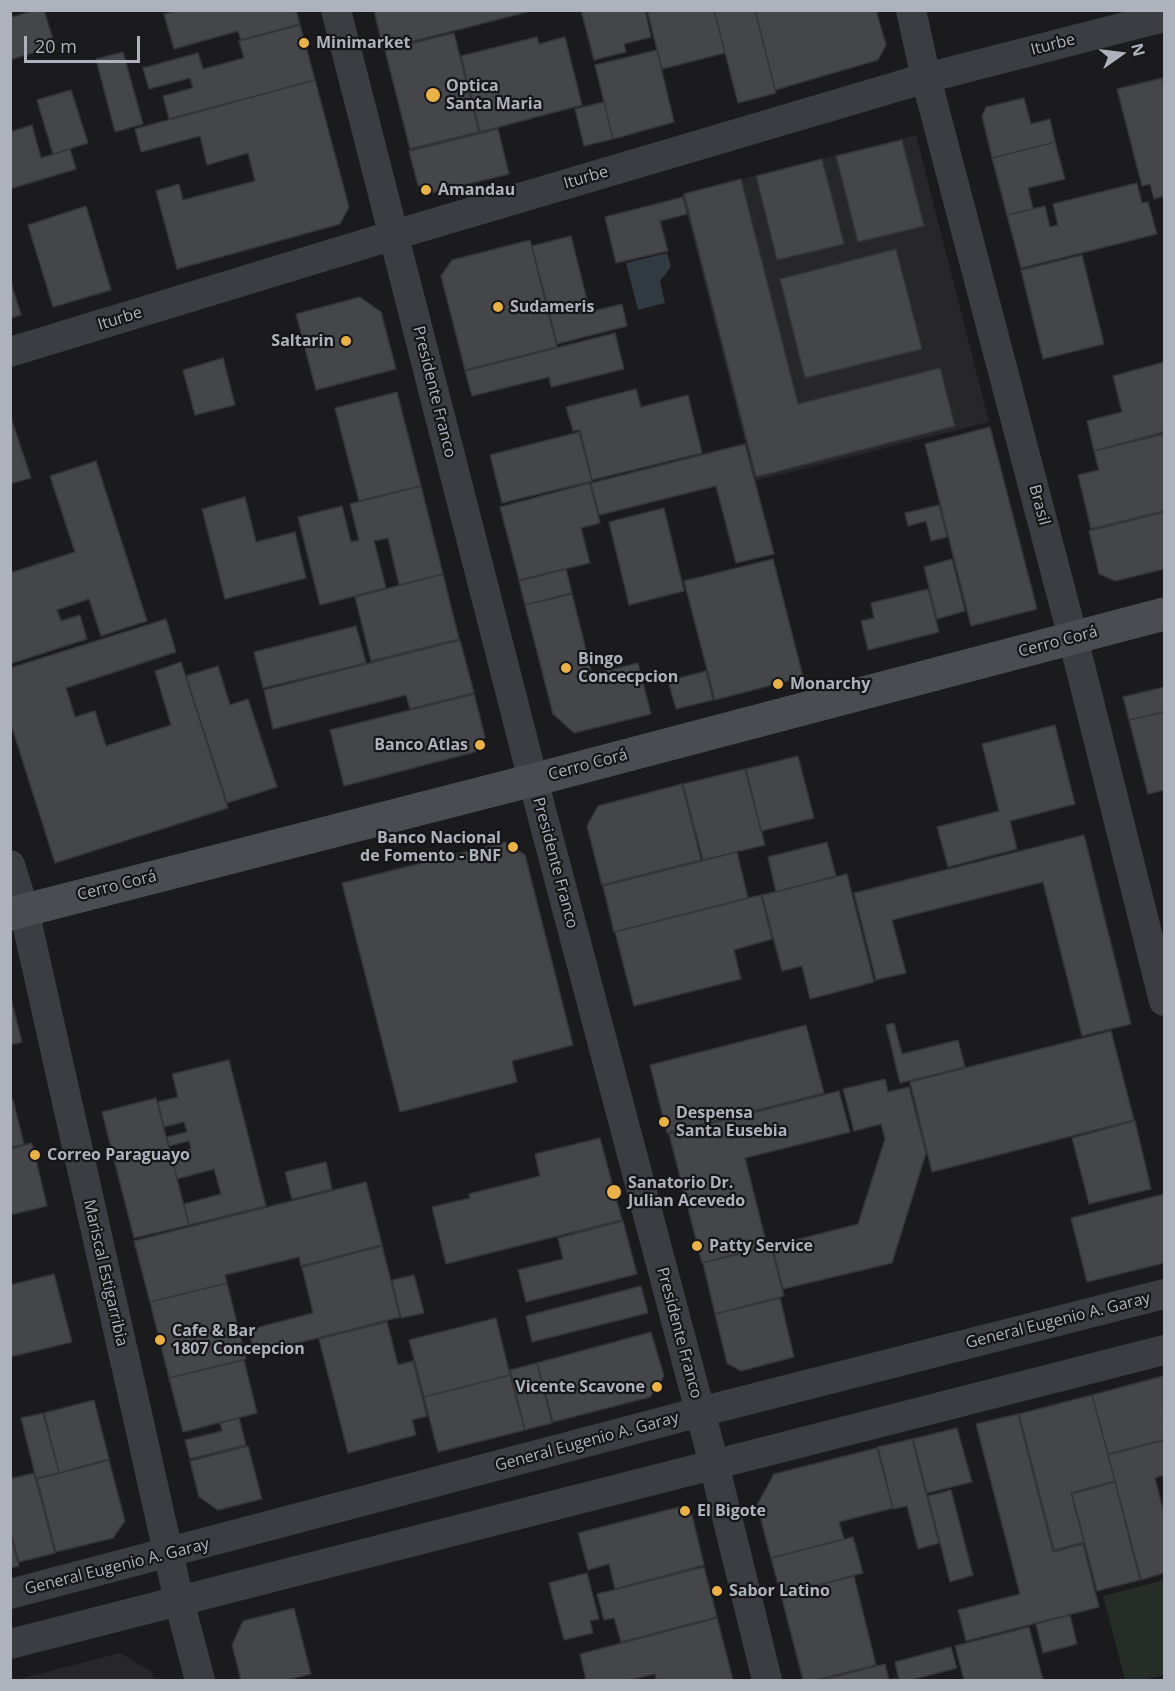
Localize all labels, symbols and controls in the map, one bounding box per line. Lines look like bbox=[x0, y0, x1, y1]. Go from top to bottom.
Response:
scale bar bbox=[27, 24, 142, 62]
north arrow bbox=[1091, 24, 1151, 84]
street label: Iturbe bbox=[1029, 30, 1077, 60]
place label: Minimarket bbox=[316, 33, 410, 53]
text: 20 m bbox=[35, 34, 77, 58]
marker: Minimarket bbox=[297, 36, 311, 50]
text: N bbox=[1126, 41, 1151, 59]
place label: Optica Santa Maria bbox=[446, 76, 542, 114]
marker: Optica Santa Maria bbox=[424, 86, 442, 104]
street label: Iturbe bbox=[562, 163, 610, 193]
place label: Amandau bbox=[438, 180, 515, 200]
marker: Amandau bbox=[419, 183, 433, 197]
place label: Sudameris bbox=[510, 297, 594, 317]
marker: Sudameris bbox=[491, 300, 505, 314]
street label: Iturbe bbox=[96, 303, 144, 335]
street label: Presidente Franco bbox=[408, 324, 460, 460]
place label: Saltarin bbox=[271, 331, 334, 351]
marker: Saltarin bbox=[339, 334, 353, 348]
street label: Brasil bbox=[1024, 482, 1054, 528]
street label: Cerro Corá bbox=[1016, 622, 1100, 662]
place label: Bingo Concecpcion bbox=[578, 649, 678, 687]
marker: Bingo Concecpcion bbox=[559, 661, 573, 675]
place label: Monarchy bbox=[790, 674, 870, 694]
marker: Monarchy bbox=[771, 677, 785, 691]
place label: Banco Atlas bbox=[374, 735, 468, 755]
marker: Banco Atlas bbox=[473, 738, 487, 752]
street label: Cerro Corá bbox=[546, 745, 630, 785]
street label: Presidente Franco bbox=[528, 795, 582, 931]
place label: Banco Nacional de Fomento - BNF bbox=[360, 828, 501, 866]
marker: Banco Nacional de Fomento - BNF bbox=[506, 840, 520, 854]
street label: Cerro Corá bbox=[75, 867, 159, 905]
place label: Despensa Santa Eusebia bbox=[676, 1103, 787, 1141]
marker: Despensa Santa Eusebia bbox=[657, 1115, 671, 1129]
place label: Correo Paraguayo bbox=[47, 1145, 190, 1165]
marker: Correo Paraguayo bbox=[28, 1148, 42, 1162]
place label: Sanatorio Dr. Julian Acevedo bbox=[628, 1173, 745, 1211]
marker: Sanatorio Dr. Julian Acevedo bbox=[605, 1183, 623, 1201]
street label: Mariscal Estigarribia bbox=[79, 1198, 131, 1348]
place label: Patty Service bbox=[709, 1236, 813, 1256]
marker: Patty Service bbox=[690, 1239, 704, 1253]
street label: Presidente Franco bbox=[652, 1265, 706, 1401]
street label: General Eugenio A. Garay bbox=[964, 1289, 1152, 1353]
place label: Cafe & Bar 1807 Concepcion bbox=[172, 1321, 305, 1359]
marker: Cafe & Bar 1807 Concepcion bbox=[153, 1333, 167, 1347]
place label: Vicente Scavone bbox=[515, 1377, 645, 1397]
marker: Vicente Scavone bbox=[650, 1380, 664, 1394]
street label: General Eugenio A. Garay bbox=[493, 1408, 681, 1476]
place label: El Bigote bbox=[697, 1501, 766, 1521]
marker: El Bigote bbox=[678, 1504, 692, 1518]
street label: General Eugenio A. Garay bbox=[23, 1535, 211, 1599]
place label: Sabor Latino bbox=[729, 1581, 830, 1601]
marker: Sabor Latino bbox=[710, 1584, 724, 1598]

